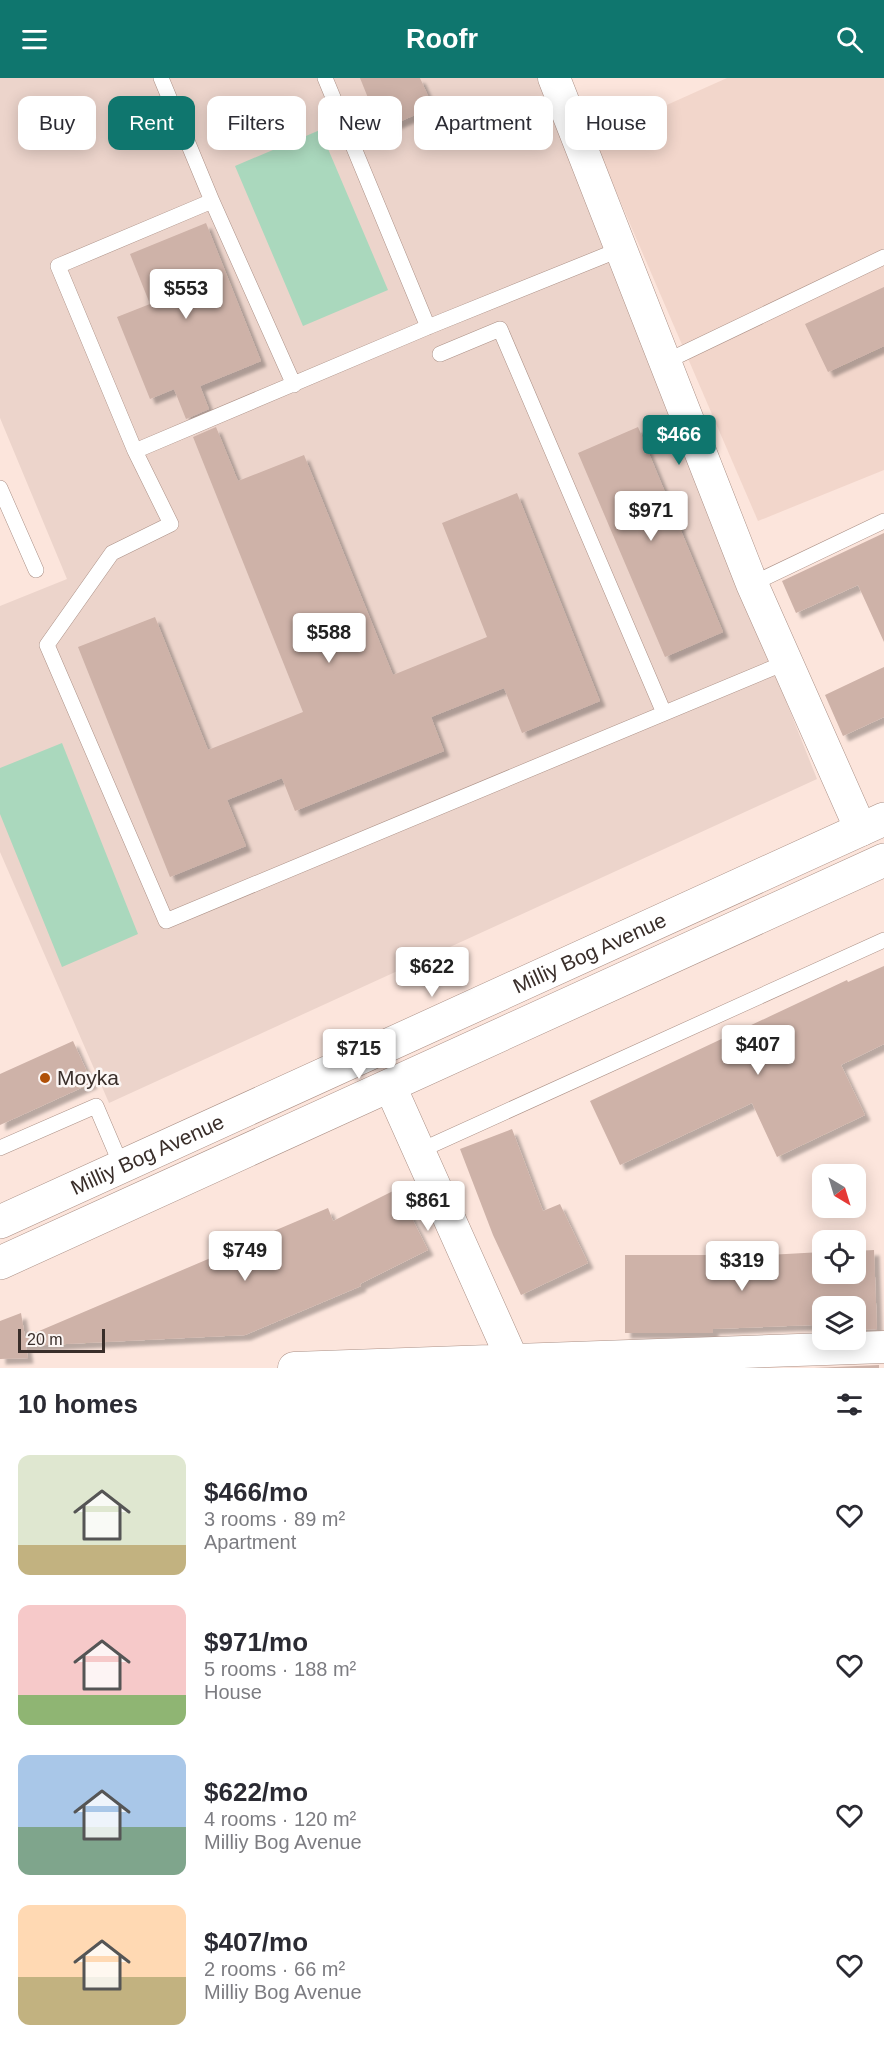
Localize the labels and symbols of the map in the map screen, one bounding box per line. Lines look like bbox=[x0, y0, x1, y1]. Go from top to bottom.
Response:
pin: $553 bbox=[150, 269, 222, 320]
pin: $466 bbox=[643, 415, 715, 466]
pin: $971 bbox=[615, 491, 687, 542]
pin: $588 bbox=[293, 613, 365, 664]
street label: Milliy Bog Avenue bbox=[509, 908, 669, 998]
pin: $622 bbox=[396, 947, 468, 998]
pin: $407 bbox=[722, 1025, 794, 1076]
pin: $715 bbox=[323, 1029, 395, 1080]
place label: Moyka bbox=[57, 1066, 119, 1089]
marker: Moyka bbox=[38, 1071, 52, 1085]
street label: Milliy Bog Avenue bbox=[67, 1110, 227, 1199]
north arrow bbox=[812, 1164, 866, 1218]
pin: $861 bbox=[392, 1181, 464, 1232]
pin: $749 bbox=[209, 1231, 281, 1282]
pin: $319 bbox=[706, 1241, 778, 1292]
scale bar bbox=[18, 1326, 105, 1354]

